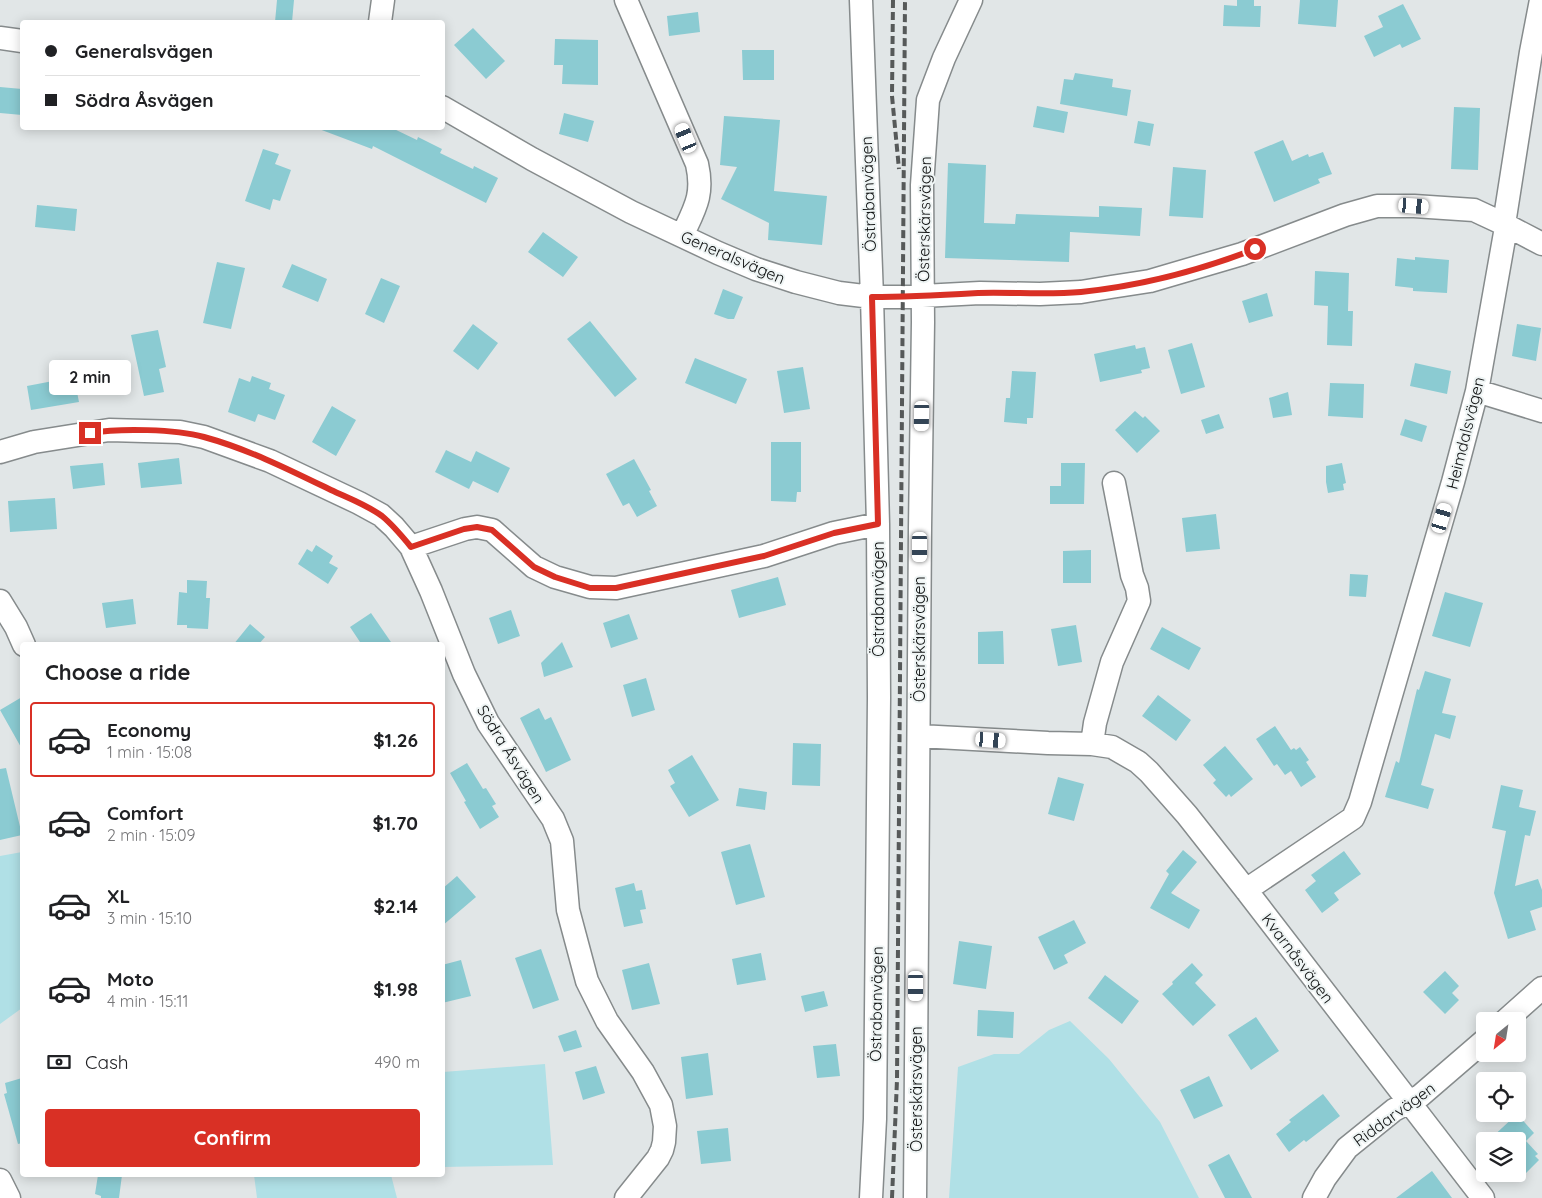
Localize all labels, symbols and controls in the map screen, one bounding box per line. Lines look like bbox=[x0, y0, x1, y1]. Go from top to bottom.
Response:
text: Generalsvägen bbox=[75, 39, 213, 63]
text: Södra Åsvägen bbox=[75, 88, 214, 112]
car bbox=[673, 121, 698, 155]
street label: Östrabanvägen bbox=[856, 136, 880, 252]
street label: Österskärsvägen bbox=[913, 156, 935, 282]
car bbox=[1398, 197, 1429, 215]
street label: Generalsvägen bbox=[678, 226, 788, 288]
route start bbox=[1244, 238, 1266, 260]
callout: 2 min bbox=[49, 360, 131, 396]
text: 2 min bbox=[69, 367, 111, 387]
street label: Heimdalsvägen bbox=[1441, 375, 1489, 491]
car bbox=[914, 401, 929, 431]
route end bbox=[79, 422, 101, 444]
car bbox=[1430, 501, 1453, 535]
car bbox=[912, 532, 927, 562]
street label: Östrabanvägen bbox=[868, 541, 888, 657]
street label: Österskärsvägen bbox=[909, 576, 929, 702]
text: Choose a ride bbox=[45, 658, 190, 686]
street label: Södra Åsvägen bbox=[473, 701, 549, 807]
icon: car bbox=[47, 717, 92, 762]
text: Economy bbox=[107, 718, 191, 742]
text: $1.26 bbox=[373, 728, 418, 752]
car bbox=[975, 731, 1006, 749]
text: 1 min · 15:08 bbox=[107, 742, 192, 762]
icon: car bbox=[47, 800, 92, 845]
text: Comfort bbox=[107, 801, 184, 825]
text: $1.70 bbox=[372, 811, 418, 835]
text: 2 min · 15:09 bbox=[107, 825, 195, 845]
icon: car bbox=[47, 883, 92, 928]
text: XL bbox=[107, 884, 130, 908]
text: $2.14 bbox=[374, 894, 418, 918]
text: 3 min · 15:10 bbox=[107, 908, 192, 928]
street label: Kvarnåsvägen bbox=[1258, 909, 1338, 1007]
street label: Östrabanvägen bbox=[865, 946, 887, 1062]
icon: car bbox=[47, 966, 92, 1011]
text: Moto bbox=[107, 967, 154, 991]
car bbox=[908, 971, 923, 1001]
text: $1.98 bbox=[373, 977, 418, 1001]
text: 4 min · 15:11 bbox=[107, 991, 188, 1011]
north arrow bbox=[1476, 1012, 1526, 1062]
map controls bbox=[1476, 1012, 1526, 1182]
street label: Österskärsvägen bbox=[906, 1026, 926, 1152]
icon: cash bbox=[45, 1048, 73, 1076]
text: Cash bbox=[85, 1050, 129, 1074]
text: 490 m bbox=[374, 1052, 420, 1072]
button: locate bbox=[1476, 1072, 1526, 1122]
street label: Riddarvägen bbox=[1349, 1078, 1439, 1150]
button: Confirm bbox=[45, 1109, 420, 1167]
button: layers bbox=[1476, 1132, 1526, 1182]

